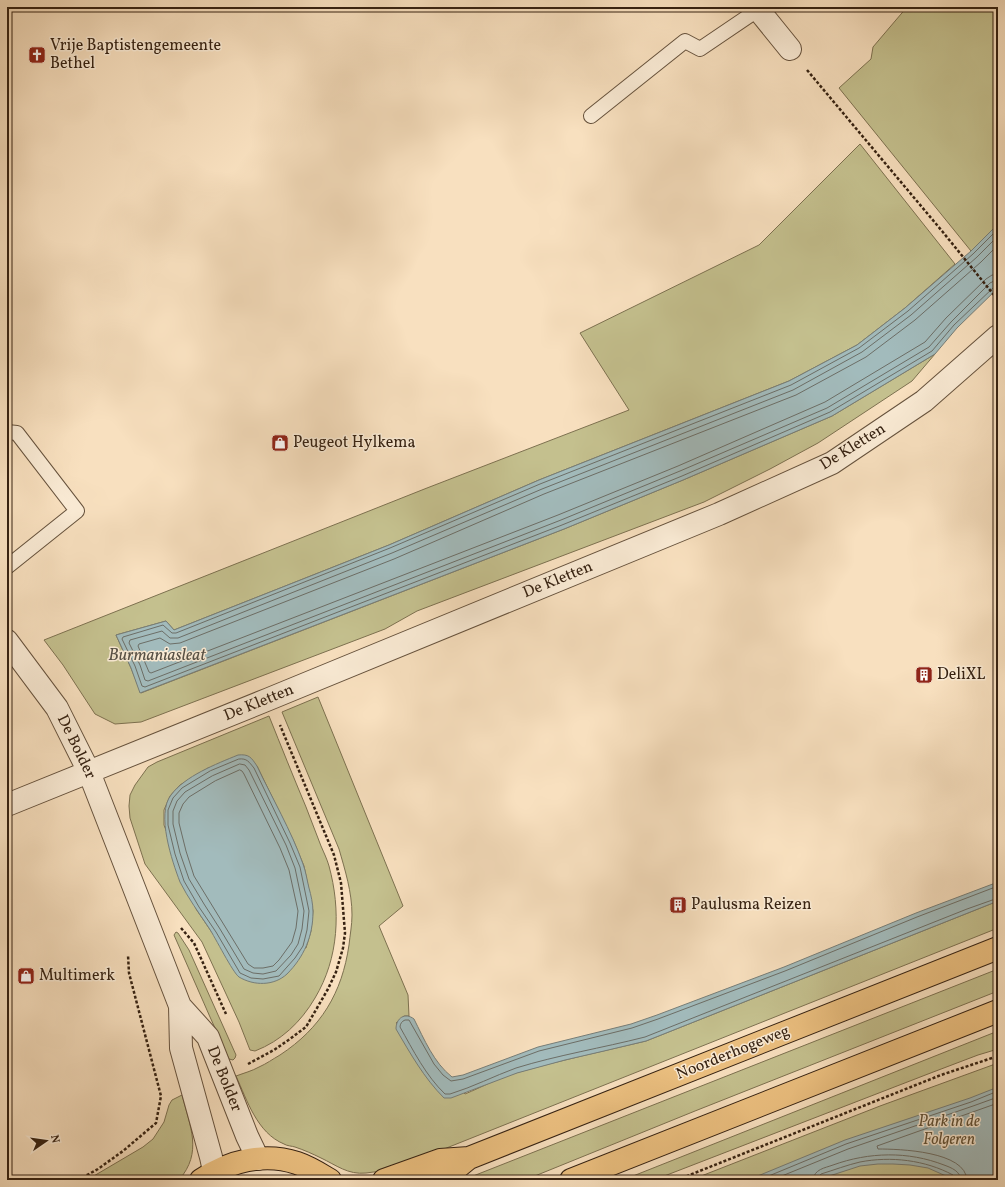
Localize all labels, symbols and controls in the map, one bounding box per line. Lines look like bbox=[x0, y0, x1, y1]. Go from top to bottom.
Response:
place label: Vrije Baptistengemeente Bethel bbox=[50, 35, 221, 75]
church icon: Vrije Baptistengemeente Bethel bbox=[27, 45, 47, 65]
street label: De Kletten bbox=[816, 418, 890, 476]
place label: Peugeot Hylkema bbox=[293, 432, 415, 454]
shop icon: Peugeot Hylkema bbox=[270, 433, 290, 453]
street label: De Kletten bbox=[520, 556, 596, 604]
water label: Burmaniasleat bbox=[108, 644, 206, 667]
place label: DeliXL bbox=[937, 664, 986, 686]
building icon: DeliXL bbox=[914, 665, 934, 685]
street label: De Kletten bbox=[221, 679, 297, 727]
street label: De Bolder bbox=[51, 711, 101, 783]
place label: Paulusma Reizen bbox=[691, 894, 811, 916]
building icon: Paulusma Reizen bbox=[668, 895, 688, 915]
place label: Multimerk bbox=[39, 965, 115, 987]
shop icon: Multimerk bbox=[16, 966, 36, 986]
street label: Noorderhogeweg bbox=[673, 1020, 793, 1086]
street label: De Bolder bbox=[201, 1043, 247, 1115]
park label: Park in de Folgeren bbox=[918, 1111, 980, 1151]
north arrow bbox=[26, 1121, 66, 1161]
text: N bbox=[46, 1134, 62, 1145]

